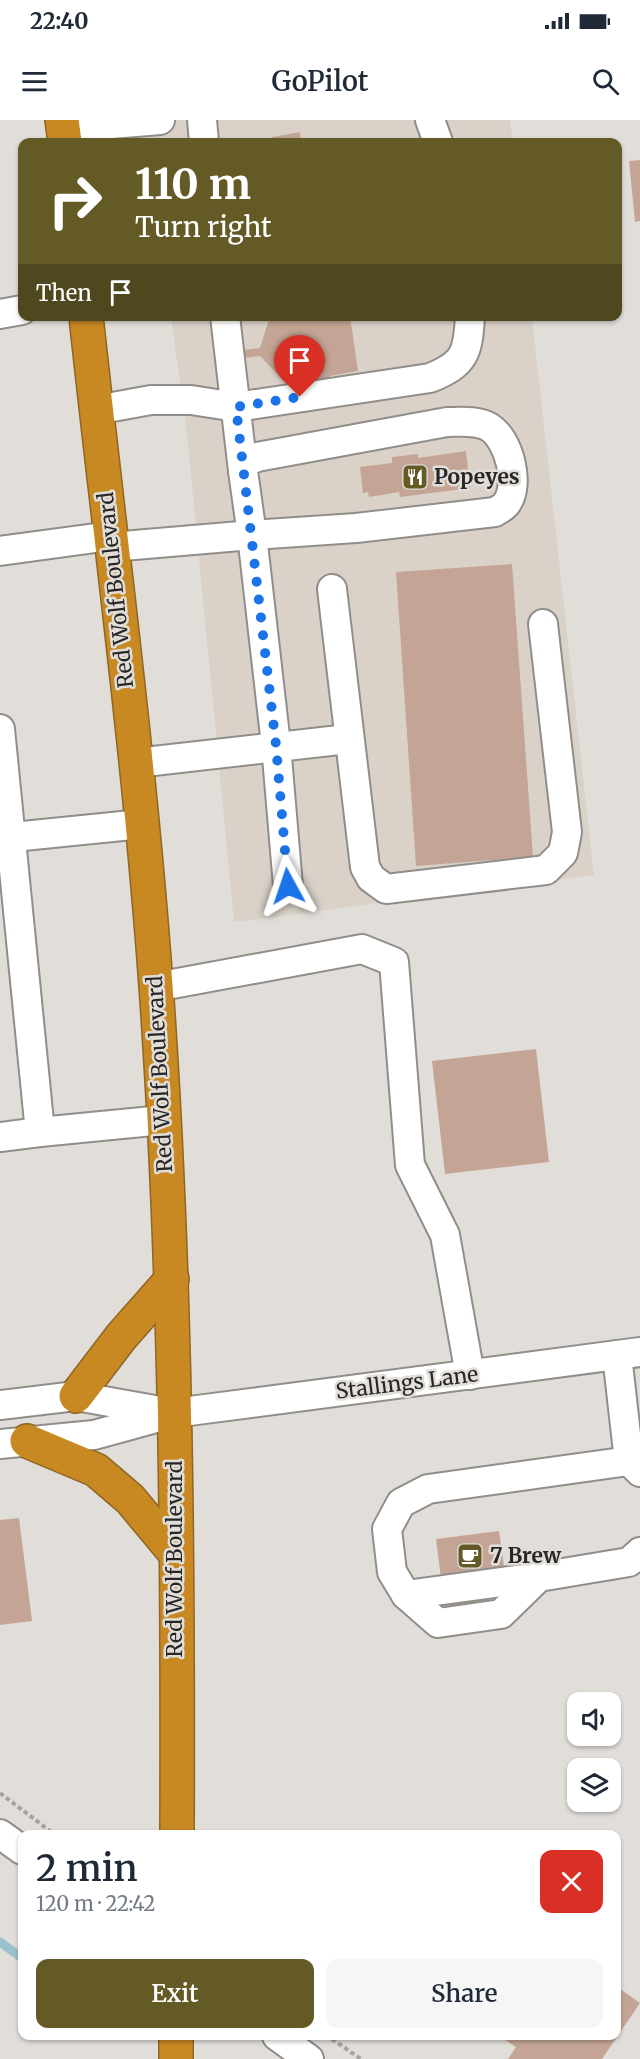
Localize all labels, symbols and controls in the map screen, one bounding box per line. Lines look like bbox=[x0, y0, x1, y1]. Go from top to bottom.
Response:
text: 22:40 bbox=[30, 7, 89, 35]
text: GoPilot bbox=[272, 64, 368, 98]
icon: menu bbox=[18, 65, 51, 98]
icon: search bbox=[589, 65, 622, 98]
text: 110 m bbox=[135, 158, 251, 210]
icon: right bbox=[36, 162, 114, 240]
text: Turn right bbox=[135, 210, 272, 244]
icon: arrive bbox=[104, 276, 137, 309]
text: Then bbox=[36, 279, 92, 307]
pin bbox=[274, 335, 325, 397]
icon: arrive bbox=[283, 344, 316, 377]
restaurant icon: Popeyes bbox=[400, 462, 430, 492]
place label: Popeyes bbox=[434, 463, 520, 490]
street label: Red Wolf Boulevard bbox=[92, 490, 139, 689]
position arrow bbox=[256, 854, 320, 918]
street label: Red Wolf Boulevard bbox=[141, 975, 178, 1173]
street label: Stallings Lane bbox=[334, 1360, 480, 1405]
street label: Red Wolf Boulevard bbox=[161, 1460, 188, 1657]
cafe icon: 7 Brew bbox=[455, 1541, 485, 1571]
place label: 7 Brew bbox=[490, 1542, 562, 1569]
map controls bbox=[567, 1692, 621, 1812]
button: sound bbox=[567, 1692, 621, 1746]
button: layers bbox=[567, 1758, 621, 1812]
text: 2 min bbox=[36, 1846, 138, 1891]
button: close bbox=[540, 1850, 603, 1913]
text: 120 m · 22:42 bbox=[36, 1891, 156, 1916]
button: Exit bbox=[36, 1959, 314, 2028]
button: Share bbox=[326, 1959, 603, 2028]

